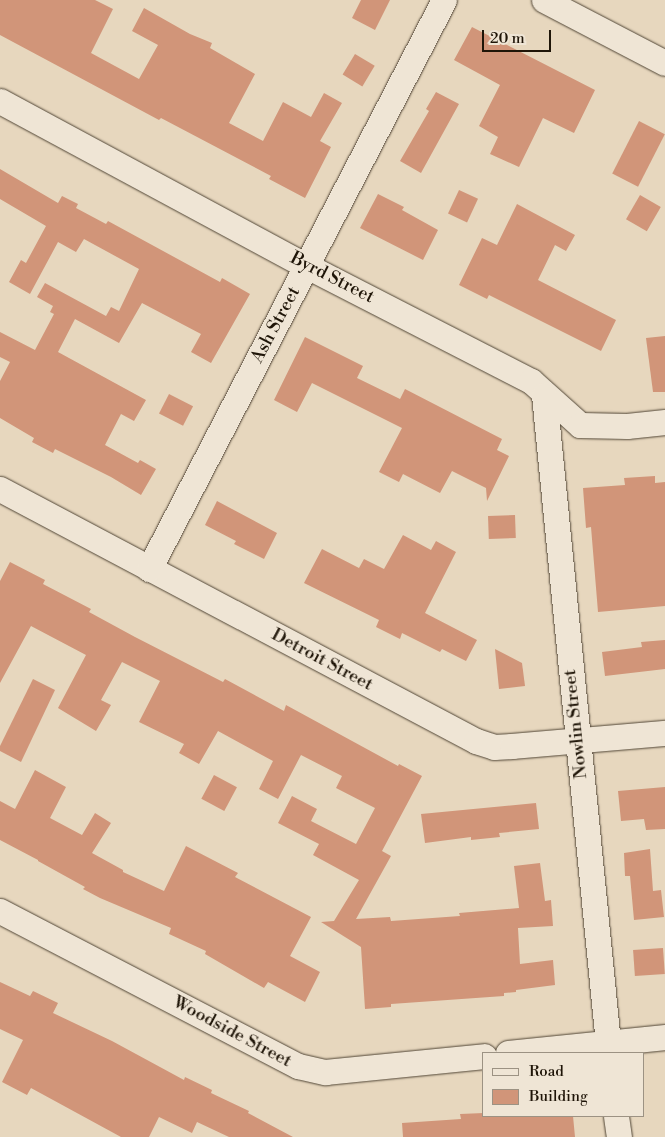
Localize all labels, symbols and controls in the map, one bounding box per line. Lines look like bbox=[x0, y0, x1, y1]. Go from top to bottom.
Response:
scale bar bbox=[485, 20, 554, 52]
text: 20 m bbox=[490, 29, 525, 48]
street label: Byrd Street bbox=[286, 248, 378, 308]
street label: Ash Street bbox=[247, 283, 305, 367]
street label: Detroit Street bbox=[268, 624, 376, 696]
street label: Nowlin Street bbox=[560, 668, 592, 780]
street label: Woodside Street bbox=[169, 992, 295, 1072]
legend bbox=[482, 1052, 645, 1117]
text: Road bbox=[529, 1062, 564, 1081]
text: Building bbox=[529, 1087, 588, 1106]

